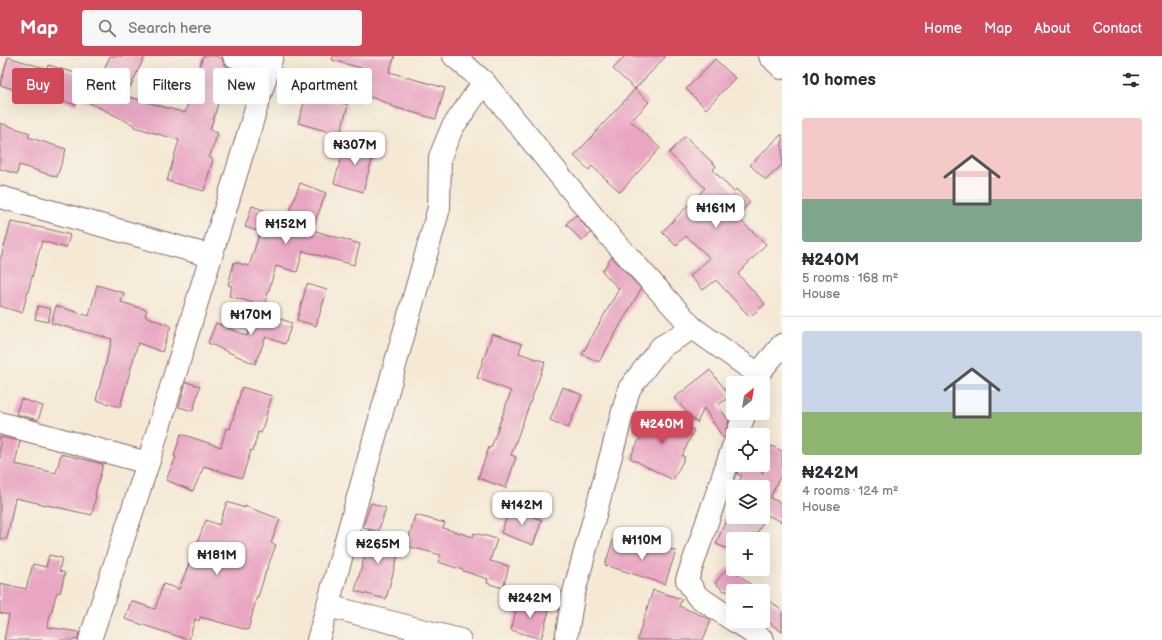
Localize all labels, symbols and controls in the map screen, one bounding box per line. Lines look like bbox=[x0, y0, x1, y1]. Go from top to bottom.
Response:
search box bbox=[82, 10, 362, 46]
text: Map bbox=[20, 17, 58, 40]
icon: search bbox=[96, 17, 118, 39]
text: Search here bbox=[128, 19, 211, 38]
text: Home bbox=[924, 20, 962, 37]
text: Map bbox=[984, 20, 1012, 37]
text: About bbox=[1034, 20, 1071, 37]
text: Contact bbox=[1093, 20, 1142, 37]
chip: Buy bbox=[12, 68, 64, 104]
chip: Rent bbox=[72, 68, 130, 104]
chip: Filters bbox=[138, 68, 205, 104]
chip: New bbox=[213, 68, 269, 104]
chip: Apartment bbox=[277, 68, 372, 104]
icon: filters bbox=[1120, 69, 1142, 91]
text: 10 homes bbox=[802, 70, 876, 90]
pin: ₦307M bbox=[327, 132, 383, 166]
text: ₦307M bbox=[333, 137, 377, 153]
icon: home bbox=[936, 144, 1008, 216]
pin: ₦161M bbox=[688, 195, 744, 229]
text: ₦161M bbox=[696, 200, 736, 216]
pin: ₦152M bbox=[258, 211, 314, 245]
text: ₦152M bbox=[265, 216, 307, 232]
text: ₦240M bbox=[802, 250, 859, 270]
text: 5 rooms · 168 m² bbox=[802, 270, 898, 286]
text: House bbox=[802, 286, 840, 302]
pin: ₦170M bbox=[223, 302, 279, 336]
text: ₦170M bbox=[230, 307, 272, 323]
icon: home bbox=[936, 357, 1008, 429]
north arrow bbox=[726, 376, 770, 420]
map controls bbox=[726, 376, 770, 628]
pin: ₦240M bbox=[634, 411, 690, 445]
text: ₦240M bbox=[640, 416, 684, 432]
button: locate bbox=[726, 428, 770, 472]
text: ₦242M bbox=[802, 463, 859, 483]
button: layers bbox=[726, 480, 770, 524]
text: 4 rooms · 124 m² bbox=[802, 483, 899, 499]
pin: ₦142M bbox=[494, 492, 550, 526]
text: ₦142M bbox=[501, 497, 543, 513]
text: House bbox=[802, 499, 840, 515]
pin: ₦110M bbox=[614, 527, 670, 561]
pin: ₦265M bbox=[350, 531, 406, 565]
text: ₦110M bbox=[622, 532, 662, 548]
button: + bbox=[726, 532, 770, 576]
text: ₦265M bbox=[356, 536, 400, 552]
pin: ₦181M bbox=[189, 542, 245, 576]
text: ₦181M bbox=[197, 547, 237, 563]
button: − bbox=[726, 584, 770, 628]
pin: ₦242M bbox=[502, 585, 558, 619]
text: ₦242M bbox=[508, 590, 552, 606]

